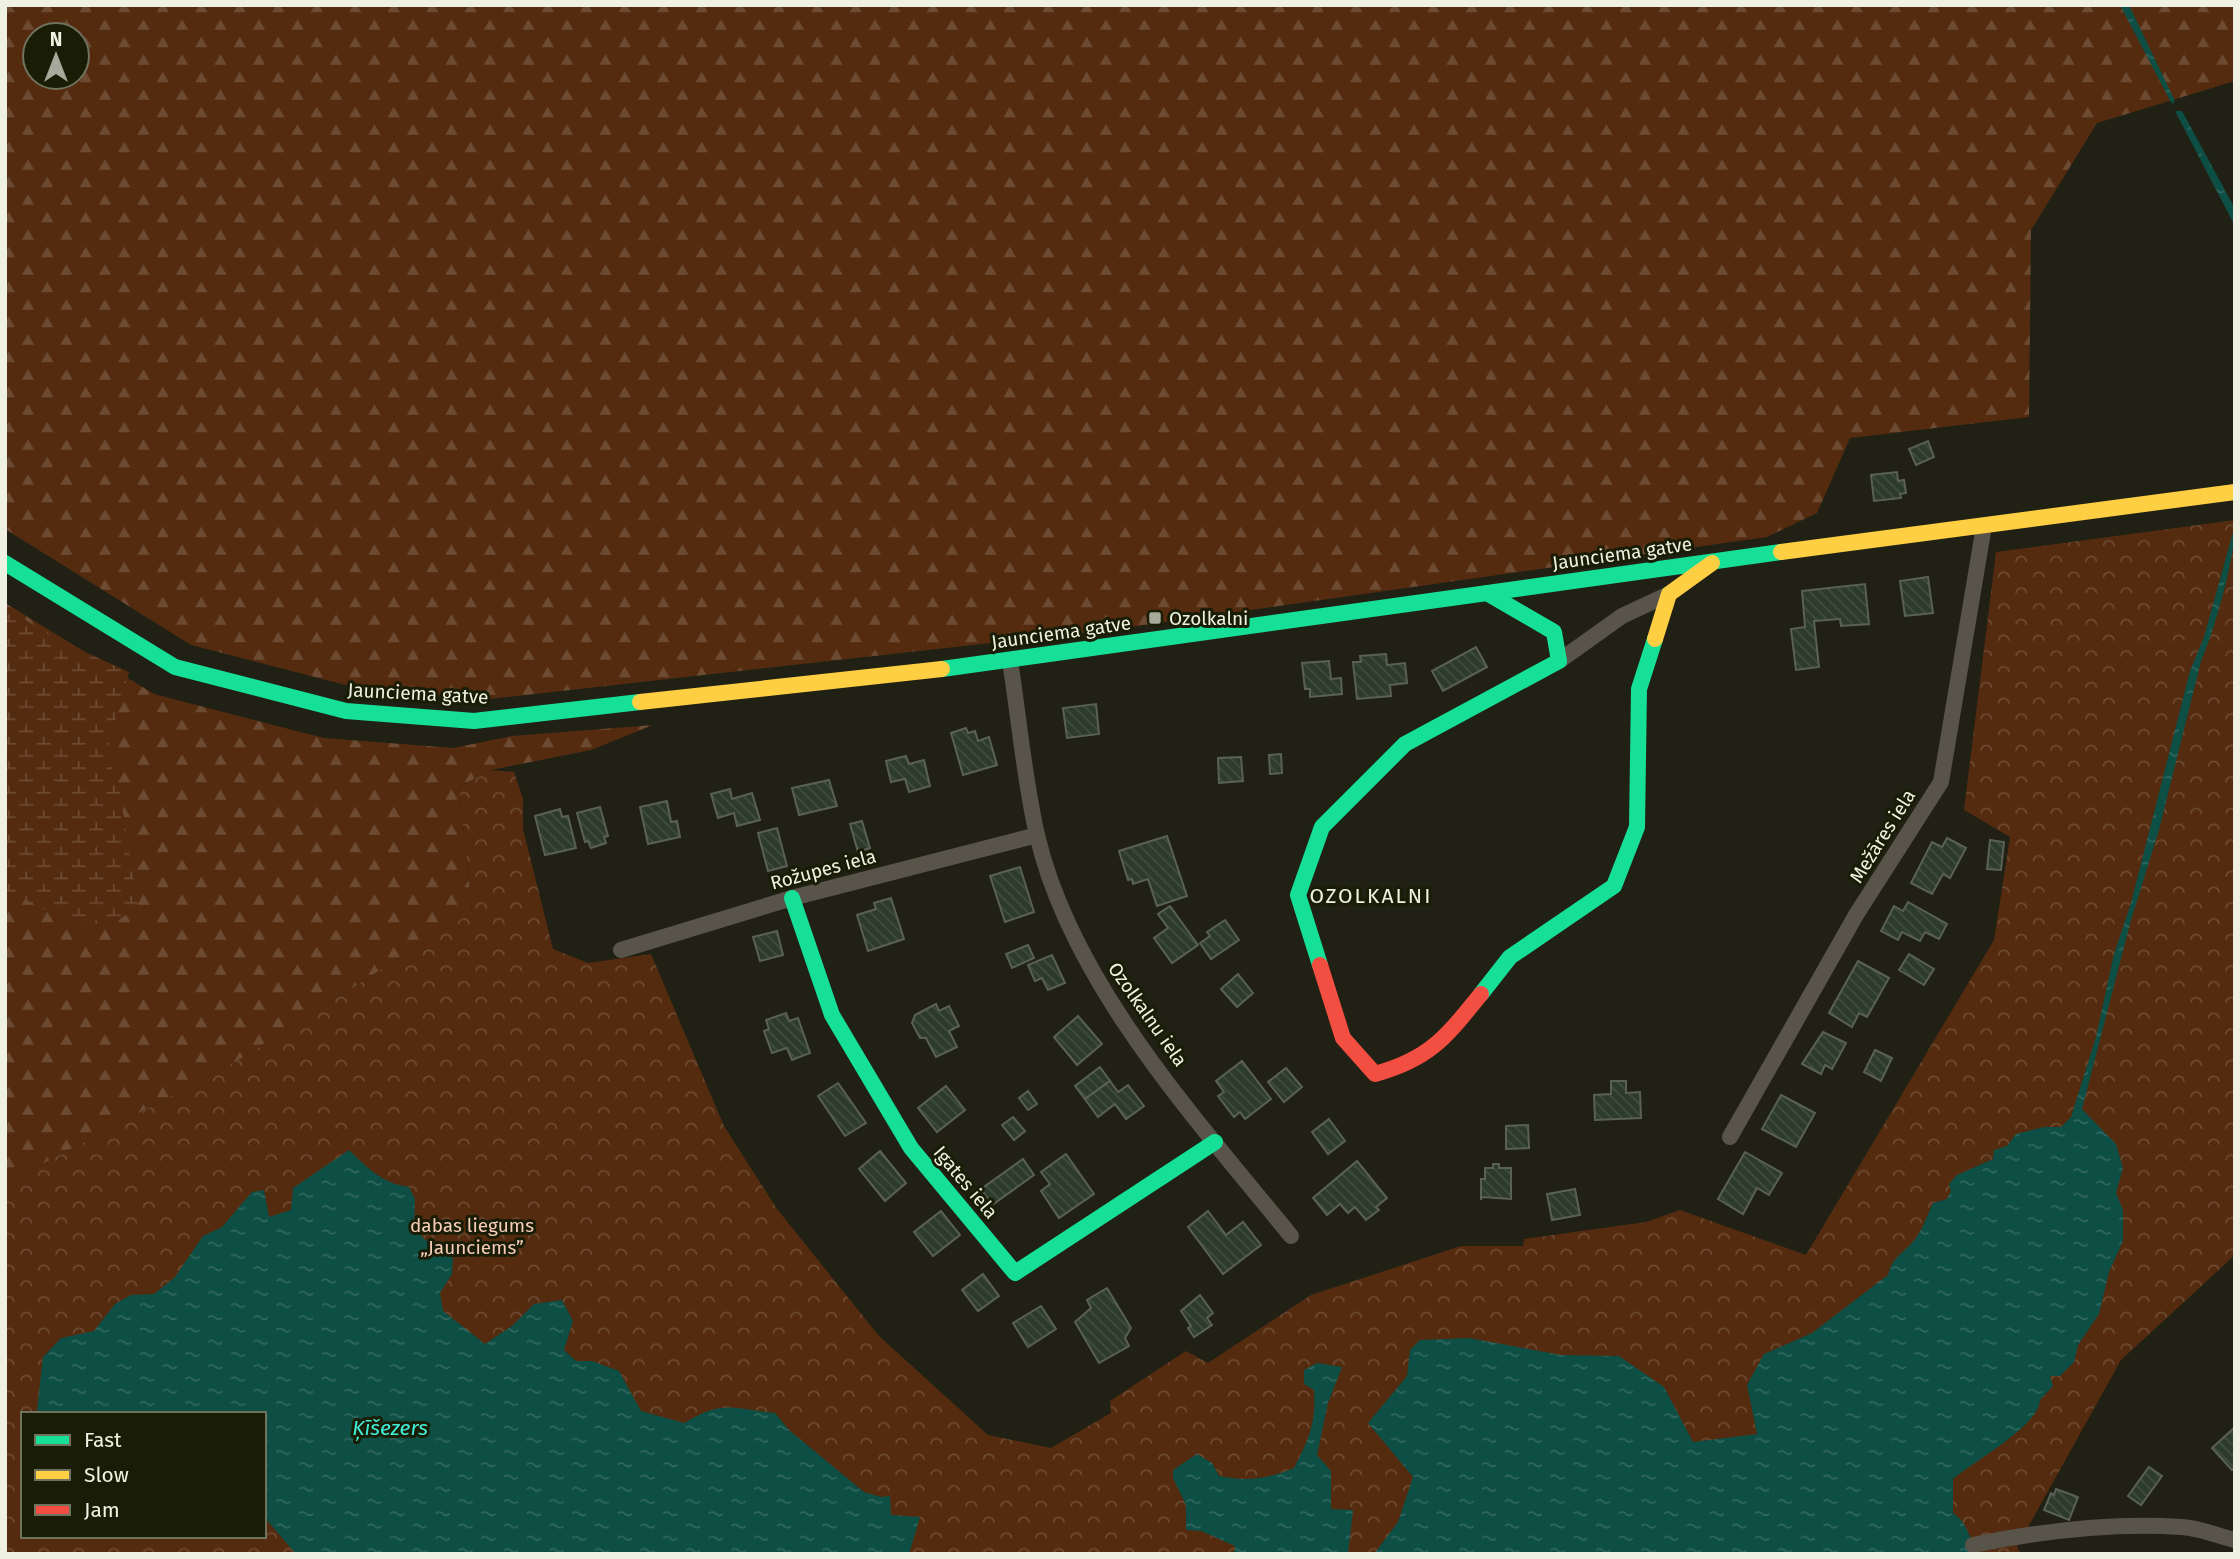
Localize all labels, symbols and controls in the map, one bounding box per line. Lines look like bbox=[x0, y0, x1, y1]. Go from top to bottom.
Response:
north arrow bbox=[21, 21, 91, 91]
text: N bbox=[50, 28, 62, 51]
street label: Jaunciema gatve bbox=[1551, 532, 1693, 575]
place label: Ozolkalni bbox=[1169, 607, 1248, 630]
marker: Ozolkalni bbox=[1147, 610, 1163, 626]
street label: Jaunciema gatve bbox=[990, 611, 1132, 654]
street label: Jaunciema gatve bbox=[347, 678, 489, 709]
street label: Mežāres iela bbox=[1845, 785, 1920, 887]
street label: Rožupes iela bbox=[768, 844, 878, 895]
district label: OZOLKALNI bbox=[1310, 883, 1432, 909]
street label: Ozolkalnu iela bbox=[1103, 958, 1192, 1071]
street label: Igates iela bbox=[929, 1141, 1003, 1223]
park label: dabas liegums „Jaunciems” bbox=[410, 1214, 534, 1259]
legend bbox=[21, 1412, 266, 1538]
water label: Ķīšezers bbox=[352, 1415, 428, 1441]
text: Fast bbox=[84, 1427, 122, 1453]
text: Slow bbox=[84, 1462, 129, 1488]
text: Jam bbox=[84, 1497, 120, 1523]

